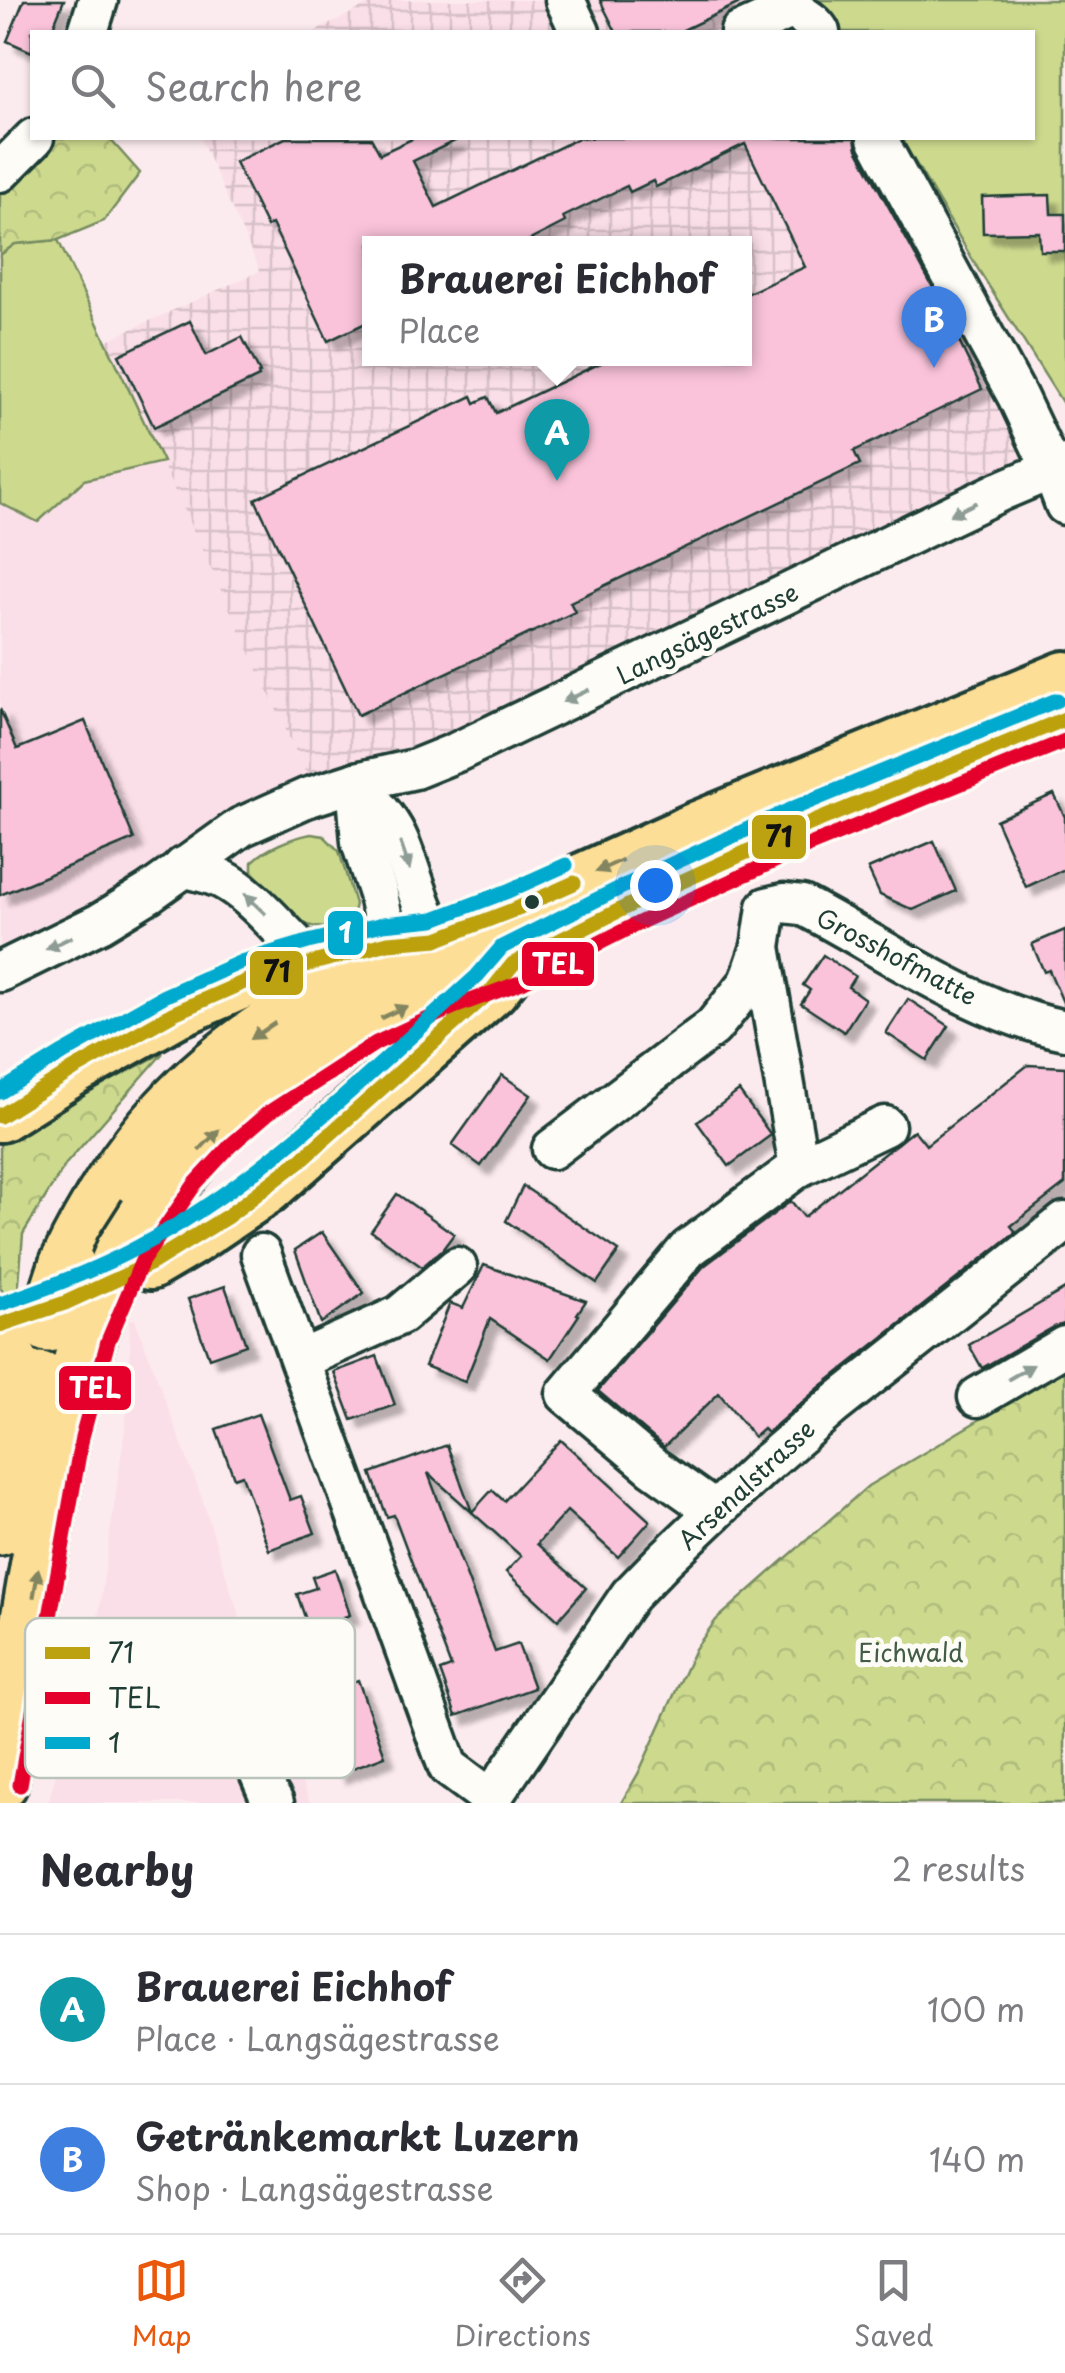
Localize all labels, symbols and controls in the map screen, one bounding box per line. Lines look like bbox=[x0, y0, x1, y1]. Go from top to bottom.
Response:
search box bbox=[30, 30, 1035, 140]
text: Search here bbox=[145, 57, 362, 114]
icon: search bbox=[65, 58, 120, 113]
popup bbox=[362, 236, 752, 366]
text: Brauerei Eichhof bbox=[399, 249, 715, 306]
pin: B bbox=[902, 286, 966, 368]
text: Place bbox=[399, 306, 480, 354]
pin: A bbox=[524, 398, 590, 481]
one-way arrow bbox=[949, 501, 978, 518]
street label: Langsägestrasse bbox=[610, 572, 804, 694]
one-way arrow bbox=[561, 687, 590, 704]
line badge: 71 bbox=[750, 813, 808, 861]
text: 71 bbox=[765, 814, 793, 857]
one-way arrow bbox=[398, 842, 413, 872]
one-way arrow bbox=[594, 858, 623, 875]
your location bbox=[630, 860, 681, 911]
unlabelled marker bbox=[522, 892, 542, 912]
one-way arrow bbox=[243, 893, 267, 916]
street label: Grosshofmatte bbox=[810, 898, 984, 1014]
line badge: 1 bbox=[326, 909, 365, 957]
text: 1 bbox=[338, 910, 352, 953]
one-way arrow bbox=[44, 934, 73, 951]
line badge: TEL bbox=[520, 940, 596, 988]
text: TEL bbox=[532, 941, 584, 984]
line badge: 71 bbox=[248, 949, 305, 997]
text: 71 bbox=[263, 949, 291, 992]
one-way arrow bbox=[380, 1004, 409, 1021]
one-way arrow bbox=[249, 1021, 276, 1040]
one-way arrow bbox=[197, 1128, 220, 1152]
line badge: TEL bbox=[57, 1364, 133, 1412]
one-way arrow bbox=[1007, 1364, 1035, 1381]
text: TEL bbox=[69, 1365, 121, 1408]
street label: Arsenalstrasse bbox=[669, 1410, 823, 1558]
one-way arrow bbox=[29, 1566, 44, 1598]
legend bbox=[25, 1618, 355, 1778]
text: 71 bbox=[108, 1630, 134, 1673]
park label: Eichwald bbox=[858, 1633, 964, 1671]
text: TEL bbox=[108, 1675, 161, 1718]
text: 1 bbox=[108, 1720, 121, 1763]
text: Nearby bbox=[40, 1837, 194, 1900]
text: 2 results bbox=[892, 1844, 1025, 1892]
text: Brauerei Eichhof bbox=[135, 1957, 452, 2014]
text: A bbox=[60, 1985, 85, 2033]
text: 100 m bbox=[927, 1985, 1025, 2033]
text: Place · Langsägestrasse bbox=[135, 2014, 500, 2062]
text: Getränkemarkt Luzern bbox=[135, 2107, 579, 2164]
text: B bbox=[62, 2135, 83, 2183]
text: 140 m bbox=[929, 2135, 1025, 2183]
text: Shop · Langsägestrasse bbox=[135, 2164, 493, 2212]
tab: Map bbox=[132, 2253, 191, 2356]
tab: Directions bbox=[455, 2253, 591, 2356]
tab: Saved bbox=[854, 2253, 933, 2356]

